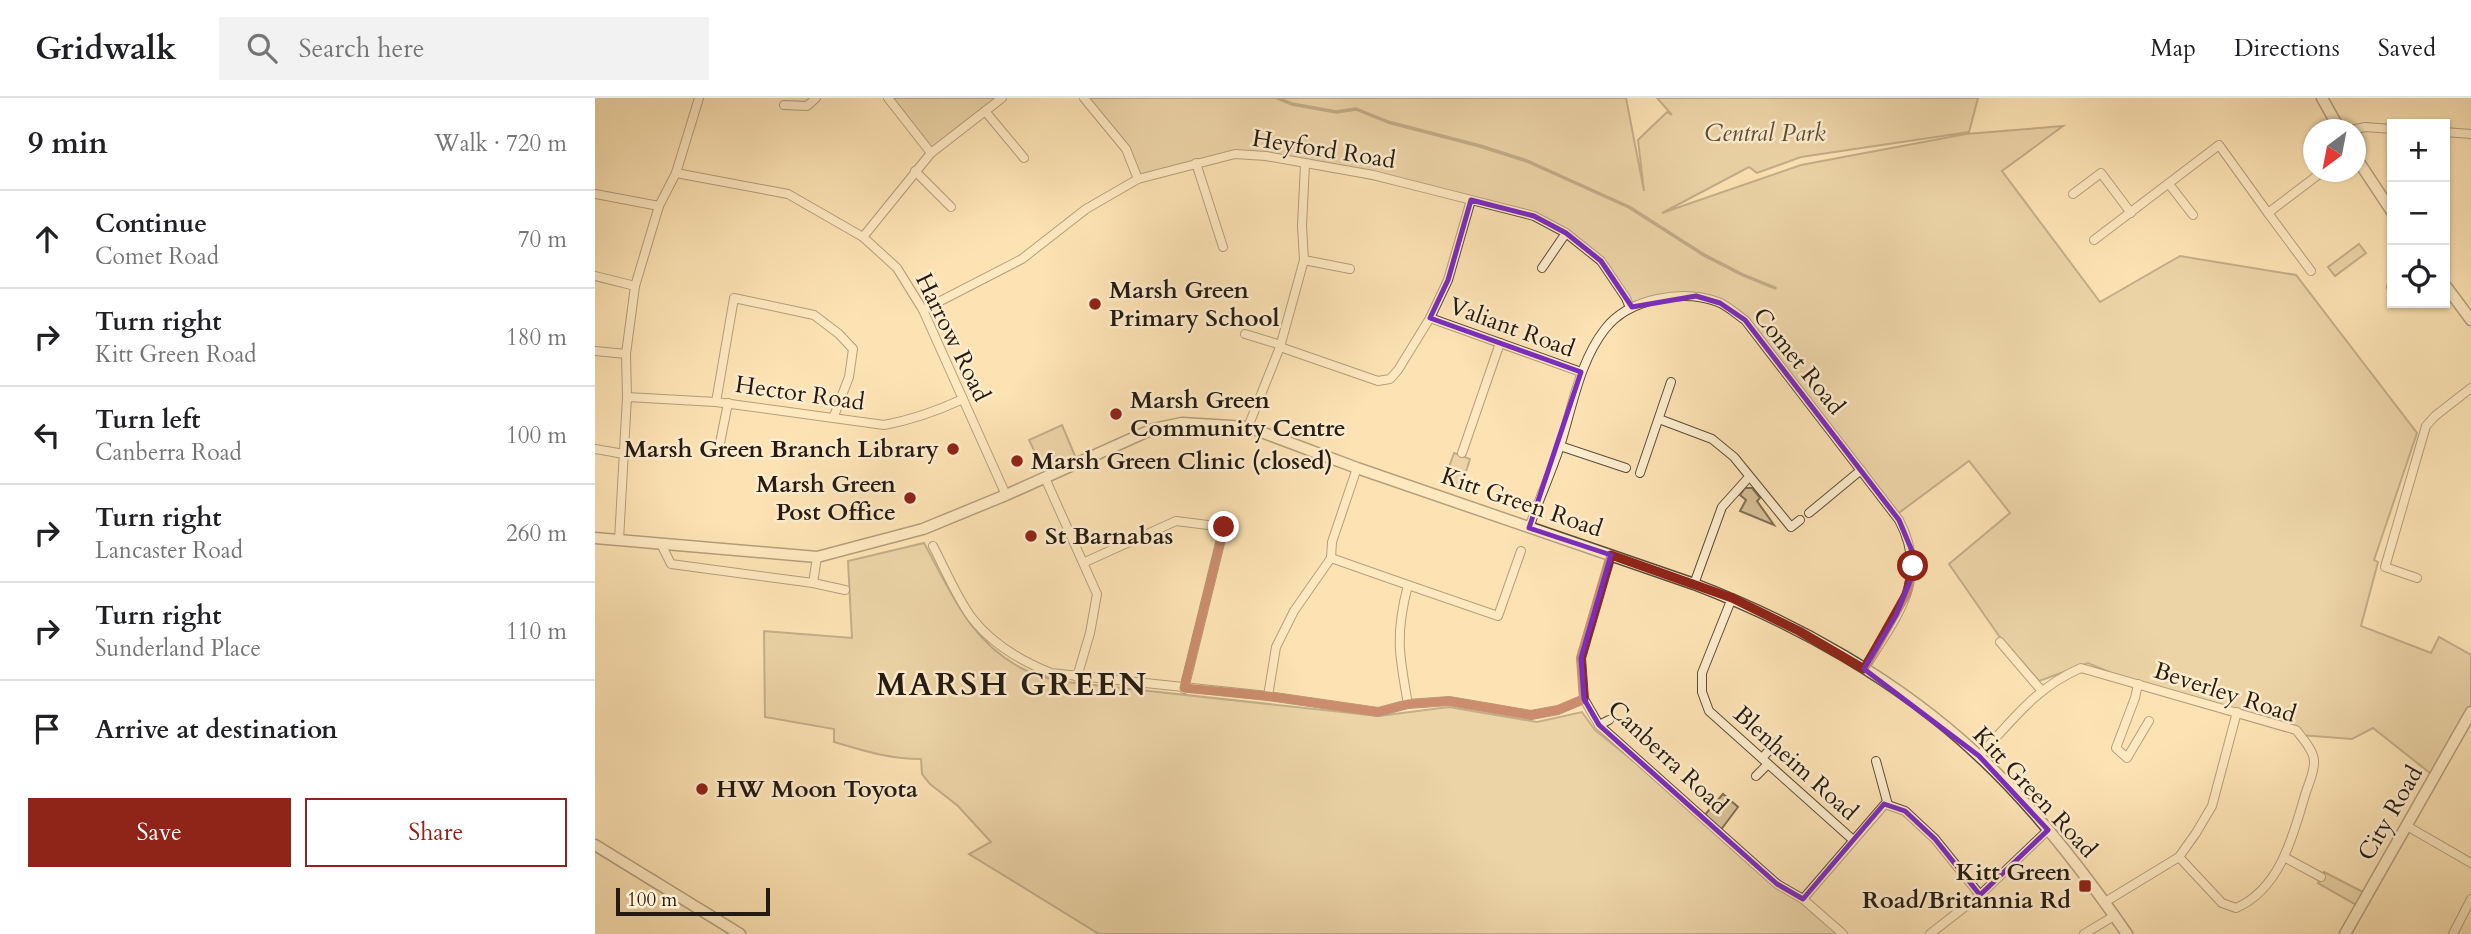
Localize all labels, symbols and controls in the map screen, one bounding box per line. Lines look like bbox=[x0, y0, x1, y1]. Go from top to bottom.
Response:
search box bbox=[219, 17, 709, 80]
text: Gridwalk bbox=[35, 26, 177, 71]
icon: search bbox=[243, 29, 281, 67]
text: Search here bbox=[299, 31, 425, 66]
text: Map bbox=[2150, 32, 2196, 65]
text: Directions bbox=[2234, 32, 2340, 65]
text: Saved bbox=[2378, 32, 2436, 65]
park label: Central Park bbox=[1704, 117, 1826, 150]
north arrow bbox=[2303, 119, 2366, 182]
map controls bbox=[2387, 119, 2450, 308]
button: + bbox=[2387, 119, 2450, 182]
street label: Heyford Road bbox=[1250, 122, 1398, 177]
text: 9 min bbox=[28, 123, 108, 164]
text: Walk · 720 m bbox=[434, 128, 567, 159]
button: − bbox=[2387, 182, 2450, 245]
text: Continue bbox=[95, 206, 207, 241]
icon: ahead bbox=[28, 220, 66, 258]
text: 70 m bbox=[518, 224, 567, 255]
text: Comet Road bbox=[95, 241, 219, 272]
button: locate bbox=[2387, 245, 2450, 308]
street label: Harrow Road bbox=[907, 267, 998, 407]
place label: Marsh Green Primary School bbox=[1109, 274, 1280, 335]
street label: Valiant Road bbox=[1444, 289, 1580, 366]
marker: Marsh Green Primary School bbox=[1087, 296, 1103, 312]
street label: Comet Road bbox=[1745, 301, 1852, 422]
text: Turn right bbox=[95, 304, 222, 339]
icon: right bbox=[28, 318, 66, 356]
text: 180 m bbox=[506, 322, 567, 353]
text: Kitt Green Road bbox=[95, 339, 257, 370]
street label: Hector Road bbox=[733, 368, 867, 419]
place label: Marsh Green Community Centre bbox=[1130, 384, 1346, 445]
text: Turn left bbox=[95, 402, 200, 437]
marker: Marsh Green Community Centre bbox=[1108, 406, 1124, 422]
icon: left bbox=[28, 416, 66, 454]
text: 100 m bbox=[506, 420, 567, 451]
place label: Marsh Green Branch Library bbox=[624, 433, 939, 466]
text: Canberra Road bbox=[95, 437, 242, 468]
marker: Marsh Green Branch Library bbox=[945, 441, 961, 457]
place label: Marsh Green Clinic (closed) bbox=[1031, 445, 1333, 478]
marker: Marsh Green Clinic (closed) bbox=[1009, 453, 1025, 469]
street label: Kitt Green Road bbox=[1437, 459, 1607, 546]
place label: Marsh Green Post Office bbox=[756, 468, 897, 529]
marker: Marsh Green Post Office bbox=[902, 490, 918, 506]
text: Turn right bbox=[95, 500, 222, 535]
route end bbox=[1208, 511, 1239, 542]
icon: right bbox=[28, 514, 66, 552]
text: 260 m bbox=[506, 518, 567, 549]
place label: St Barnabas bbox=[1045, 520, 1174, 553]
marker: St Barnabas bbox=[1023, 528, 1039, 544]
text: Lancaster Road bbox=[95, 535, 243, 566]
route start bbox=[1897, 550, 1928, 581]
text: Turn right bbox=[95, 598, 222, 633]
icon: right bbox=[28, 612, 66, 650]
text: 110 m bbox=[506, 616, 567, 647]
text: Sunderland Place bbox=[95, 633, 261, 664]
street label: Beverley Road bbox=[2149, 654, 2300, 731]
district label: MARSH GREEN bbox=[876, 663, 1148, 707]
street label: Canberra Road bbox=[1600, 693, 1735, 822]
street label: Blenheim Road bbox=[1726, 698, 1865, 828]
icon: arrive bbox=[28, 710, 66, 748]
text: Arrive at destination bbox=[95, 712, 338, 747]
street label: Kitt Green Road bbox=[1965, 719, 2104, 865]
street label: City Road bbox=[2350, 760, 2431, 867]
place label: HW Moon Toyota bbox=[716, 773, 918, 806]
marker: HW Moon Toyota bbox=[694, 781, 710, 797]
button: Save bbox=[28, 798, 291, 867]
button: Share bbox=[305, 798, 567, 867]
place label: Kitt Green Road/Britannia Rd bbox=[1862, 856, 2072, 917]
marker: Kitt Green Road/Britannia Rd bbox=[2077, 878, 2093, 894]
scale bar bbox=[616, 885, 770, 917]
text: 100 m bbox=[627, 887, 677, 913]

